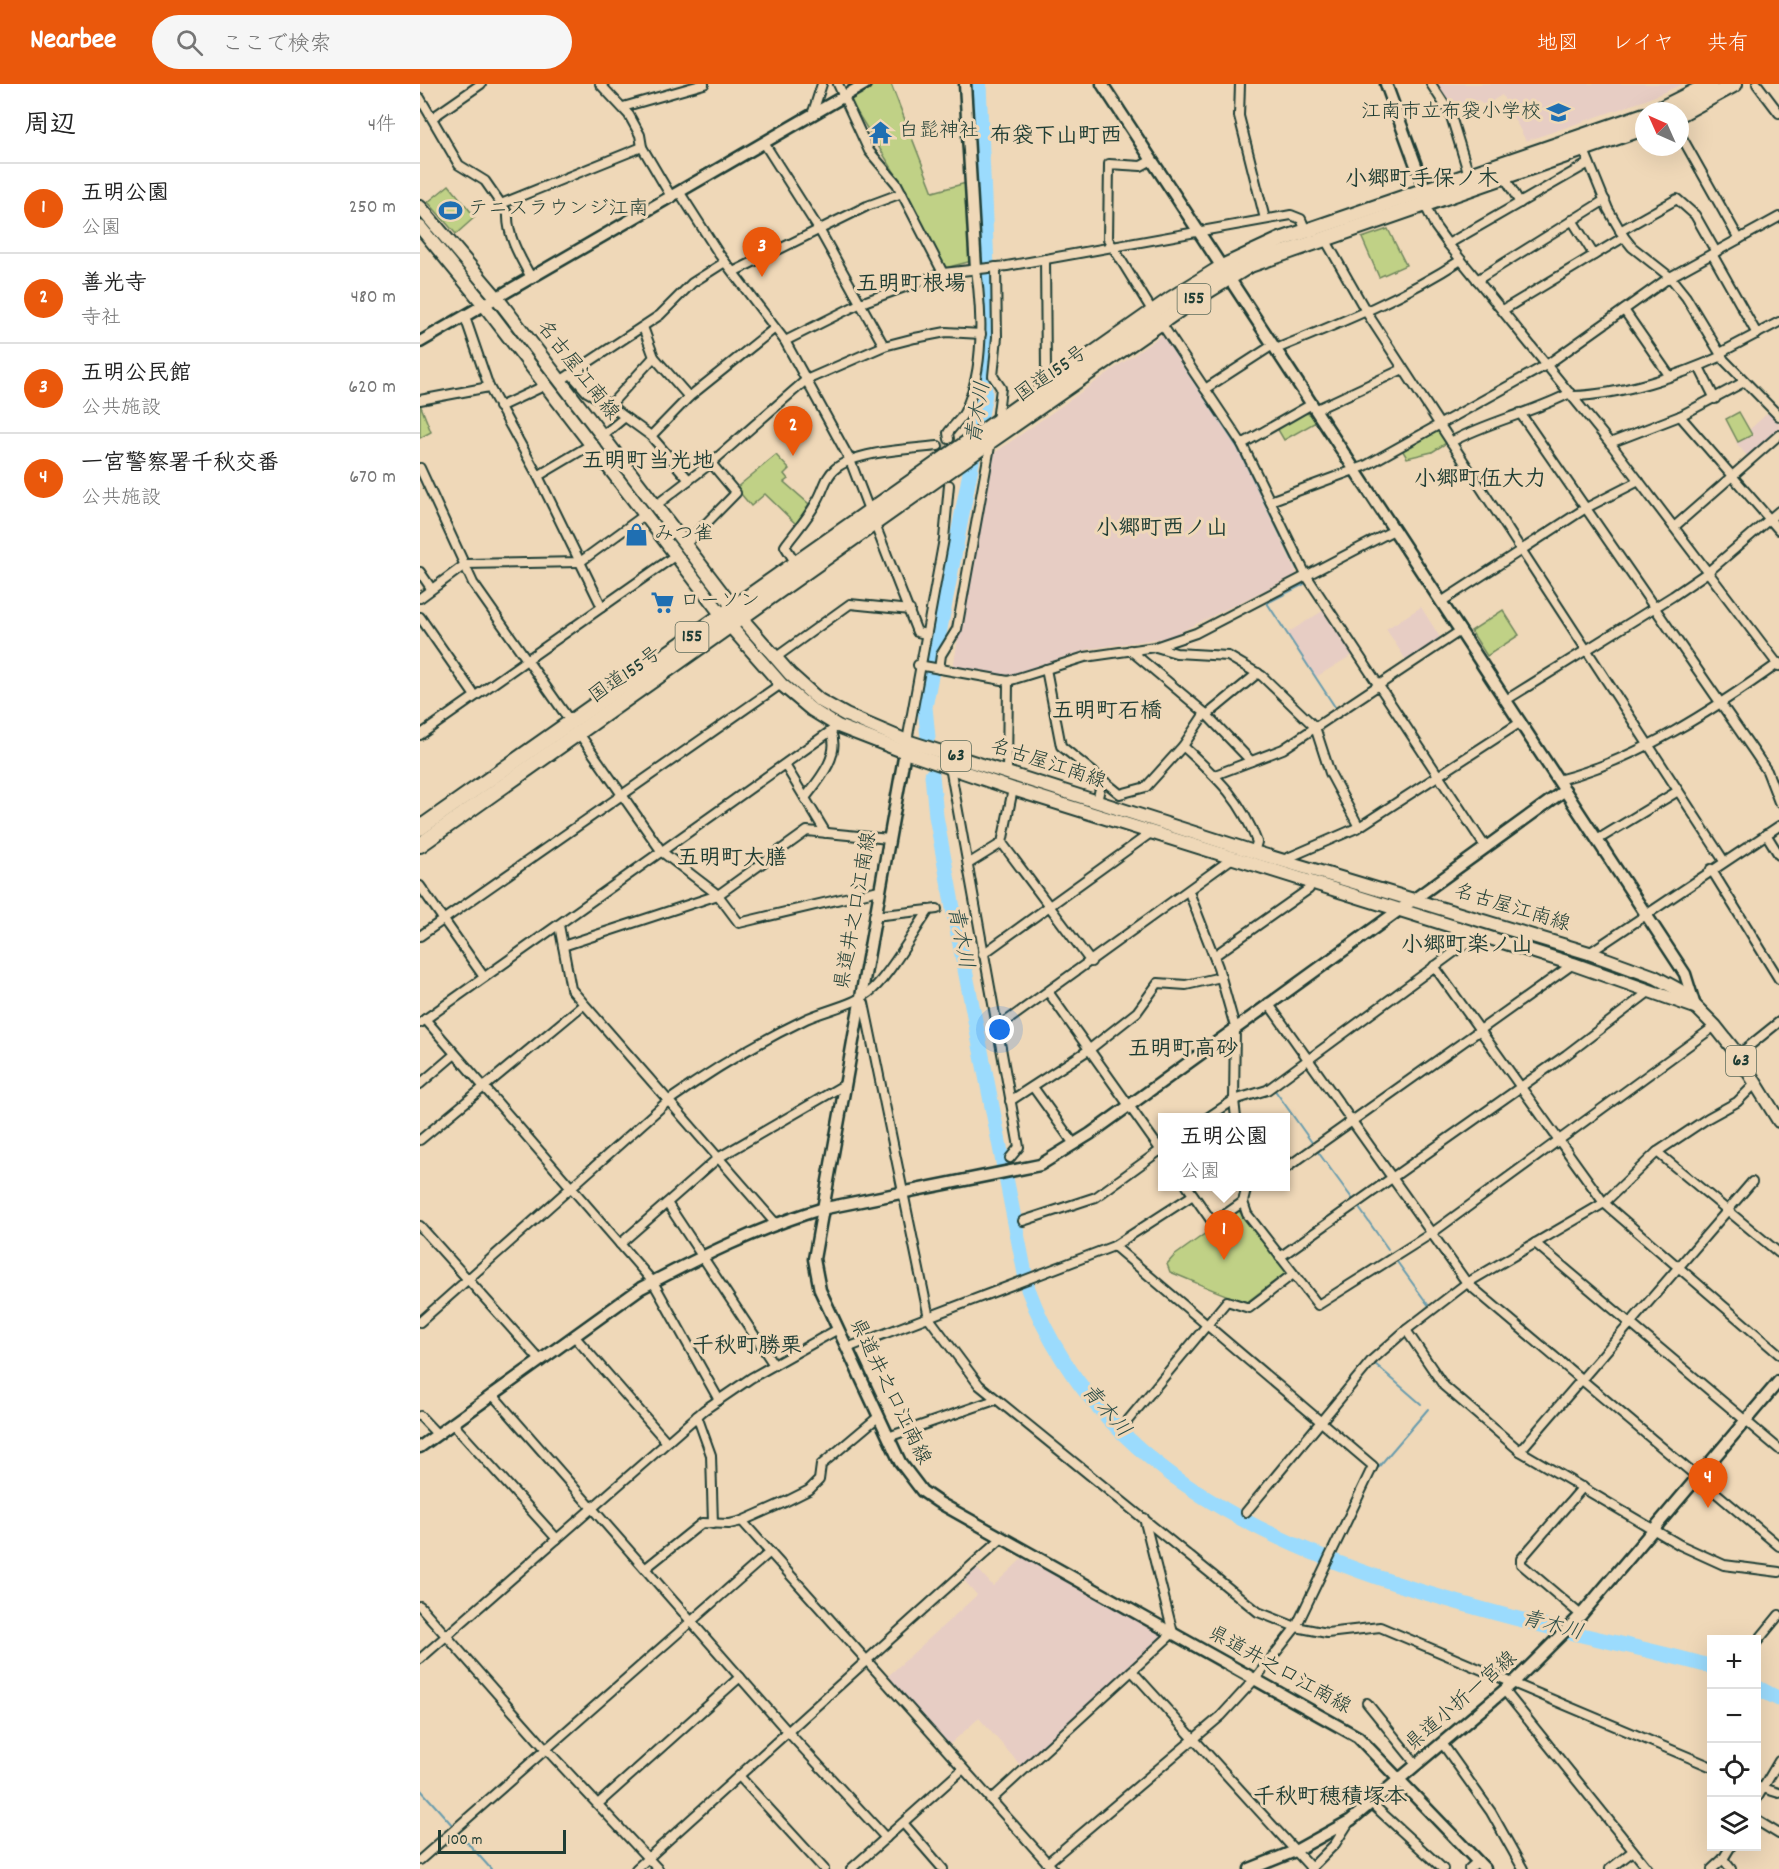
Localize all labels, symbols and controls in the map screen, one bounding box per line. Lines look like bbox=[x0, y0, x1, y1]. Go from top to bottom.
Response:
search box bbox=[152, 15, 572, 69]
text: Nearbee bbox=[30, 22, 116, 62]
icon: search bbox=[173, 26, 206, 59]
text: ここで検索 bbox=[221, 30, 331, 61]
text: 地図 bbox=[1537, 30, 1579, 60]
text: レイヤ bbox=[1612, 30, 1674, 60]
text: 共有 bbox=[1707, 30, 1749, 60]
place label: 江南市立布袋小学校 bbox=[1361, 99, 1541, 127]
school or university icon: 江南市立布袋小学校 bbox=[1546, 100, 1572, 126]
north arrow bbox=[1635, 102, 1689, 156]
text: 周辺 bbox=[24, 108, 76, 145]
text: 4件 bbox=[368, 112, 396, 140]
place label: 白髭神社 bbox=[899, 118, 979, 146]
temple icon: 白髭神社 bbox=[868, 119, 894, 145]
district label: 布袋下山町西 bbox=[990, 122, 1122, 153]
district label: 小郷町手保ノ木 bbox=[1345, 165, 1499, 196]
text: 五明公園 bbox=[81, 179, 169, 210]
text: 1 bbox=[41, 194, 46, 222]
text: 250 m bbox=[349, 194, 396, 222]
place label: テニスラウンジ江南 bbox=[468, 196, 648, 224]
sports icon: テニスラウンジ江南 bbox=[437, 197, 463, 223]
text: 公園 bbox=[81, 215, 121, 243]
pin: 3 bbox=[742, 228, 782, 277]
text: 善光寺 bbox=[81, 269, 147, 300]
district label: 五明町根場 bbox=[856, 270, 966, 301]
text: 2 bbox=[39, 284, 48, 312]
text: 480 m bbox=[350, 284, 396, 312]
road number: 155 bbox=[1178, 284, 1210, 314]
text: 寺社 bbox=[81, 305, 121, 333]
street label: 名古屋江南線 bbox=[529, 315, 625, 427]
street label: 国道155号 bbox=[1010, 340, 1094, 410]
text: 五明公民館 bbox=[81, 359, 191, 390]
text: 3 bbox=[39, 374, 48, 402]
text: 620 m bbox=[348, 374, 396, 402]
water label: 青木川 bbox=[960, 380, 1000, 446]
text: 公共施設 bbox=[81, 395, 161, 423]
pin: 2 bbox=[774, 406, 812, 456]
district label: 五明町当光地 bbox=[582, 447, 714, 478]
text: 一宮警察署千秋交番 bbox=[81, 449, 279, 480]
text: 4 bbox=[39, 464, 48, 492]
text: 670 m bbox=[349, 464, 396, 492]
district label: 小郷町伍大力 bbox=[1414, 465, 1546, 496]
text: 公共施設 bbox=[81, 485, 161, 513]
district label: 小郷町西ノ山 bbox=[1096, 514, 1228, 545]
place label: みつ雀 bbox=[654, 521, 714, 549]
shop icon: みつ雀 bbox=[623, 522, 649, 548]
place label: ローソン bbox=[680, 588, 760, 616]
supermarket icon: ローソン bbox=[649, 589, 675, 615]
road number: 155 bbox=[676, 622, 708, 652]
street label: 国道155号 bbox=[584, 641, 668, 711]
district label: 五明町石橋 bbox=[1052, 697, 1162, 728]
street label: 名古屋江南線 bbox=[987, 733, 1109, 797]
road number: 63 bbox=[941, 741, 971, 771]
street label: 県道井之口江南線 bbox=[829, 830, 885, 992]
district label: 五明町大膳 bbox=[677, 844, 787, 875]
street label: 名古屋江南線 bbox=[1451, 878, 1573, 940]
water label: 青木川 bbox=[938, 904, 980, 972]
district label: 小郷町楽ノ山 bbox=[1401, 931, 1533, 962]
your location bbox=[985, 1015, 1014, 1044]
district label: 五明町高砂 bbox=[1128, 1035, 1238, 1066]
road number: 63 bbox=[1726, 1046, 1756, 1076]
popup bbox=[1158, 1113, 1290, 1191]
text: 五明公園 bbox=[1180, 1123, 1268, 1154]
text: 公園 bbox=[1180, 1159, 1220, 1187]
pin: 1 bbox=[1204, 1210, 1244, 1260]
street label: 県道井之口江南線 bbox=[841, 1314, 937, 1470]
district label: 千秋町勝栗 bbox=[692, 1332, 802, 1363]
water label: 青木川 bbox=[1073, 1378, 1137, 1446]
pin: 4 bbox=[1688, 1458, 1728, 1508]
water label: 青木川 bbox=[1518, 1604, 1586, 1650]
street label: 県道井之口江南線 bbox=[1202, 1620, 1356, 1722]
map controls bbox=[1707, 1635, 1761, 1851]
button: + bbox=[1707, 1635, 1761, 1689]
street label: 県道小折一宮線 bbox=[1400, 1646, 1524, 1758]
button: − bbox=[1707, 1689, 1761, 1743]
button: locate bbox=[1707, 1743, 1761, 1797]
district label: 千秋町穂積塚本 bbox=[1253, 1783, 1407, 1814]
button: layers bbox=[1707, 1797, 1761, 1851]
scale bar bbox=[438, 1827, 566, 1854]
text: 100 m bbox=[447, 1829, 483, 1852]

